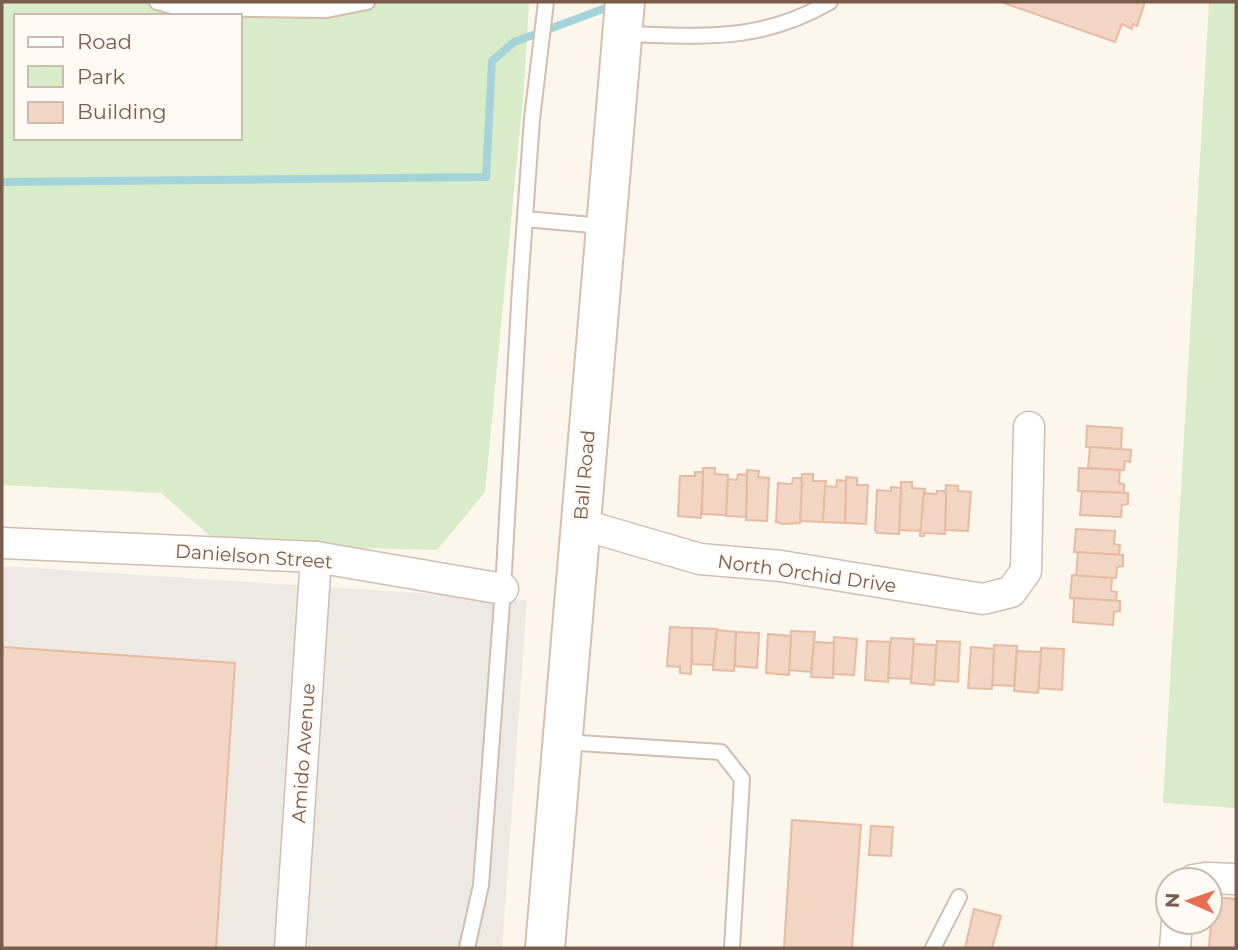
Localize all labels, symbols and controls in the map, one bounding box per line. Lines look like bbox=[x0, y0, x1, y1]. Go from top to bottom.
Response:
legend bbox=[14, 14, 242, 140]
text: Road bbox=[77, 29, 132, 54]
text: Park bbox=[77, 64, 125, 89]
text: Building bbox=[77, 99, 167, 124]
street label: Ball Road bbox=[569, 429, 600, 521]
street label: Danielson Street bbox=[174, 540, 334, 573]
street label: North Orchid Drive bbox=[716, 550, 898, 597]
street label: Amido Avenue bbox=[287, 682, 320, 824]
north arrow bbox=[1154, 866, 1224, 936]
text: N bbox=[1161, 892, 1184, 909]

